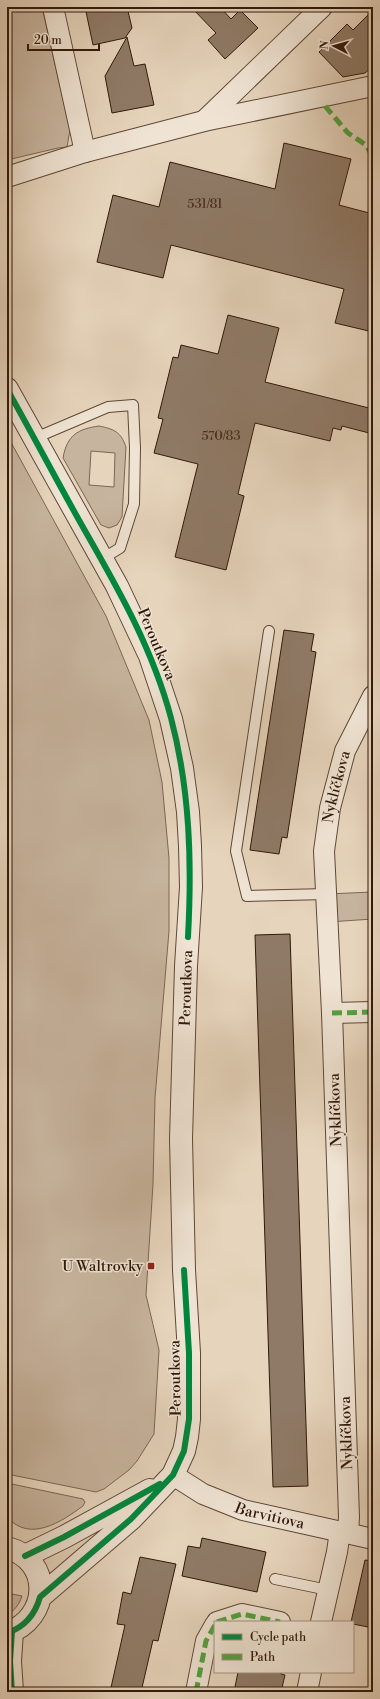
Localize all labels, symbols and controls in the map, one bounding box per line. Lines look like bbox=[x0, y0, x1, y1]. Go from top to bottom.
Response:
scale bar bbox=[28, 26, 99, 52]
north arrow bbox=[314, 26, 354, 66]
text: 20 m bbox=[34, 33, 62, 48]
text: N bbox=[318, 40, 332, 50]
house number: 531/81 bbox=[187, 196, 223, 212]
house number: 570/83 bbox=[201, 428, 241, 444]
street label: Peroutkova bbox=[133, 605, 180, 683]
street label: Nyklíčkova bbox=[319, 748, 355, 824]
street label: Peroutkova bbox=[176, 949, 197, 1026]
street label: Nyklíčkova bbox=[325, 1072, 346, 1147]
place label: U Waltrovky bbox=[62, 1257, 144, 1276]
marker: U Waltrovky bbox=[146, 1261, 156, 1271]
street label: Peroutkova bbox=[165, 1339, 186, 1416]
street label: Nyklíčkova bbox=[336, 1395, 357, 1470]
street label: Barvitiova bbox=[231, 1498, 307, 1534]
legend bbox=[214, 1621, 354, 1673]
text: Cycle path bbox=[250, 1630, 306, 1645]
text: Path bbox=[250, 1650, 275, 1665]

